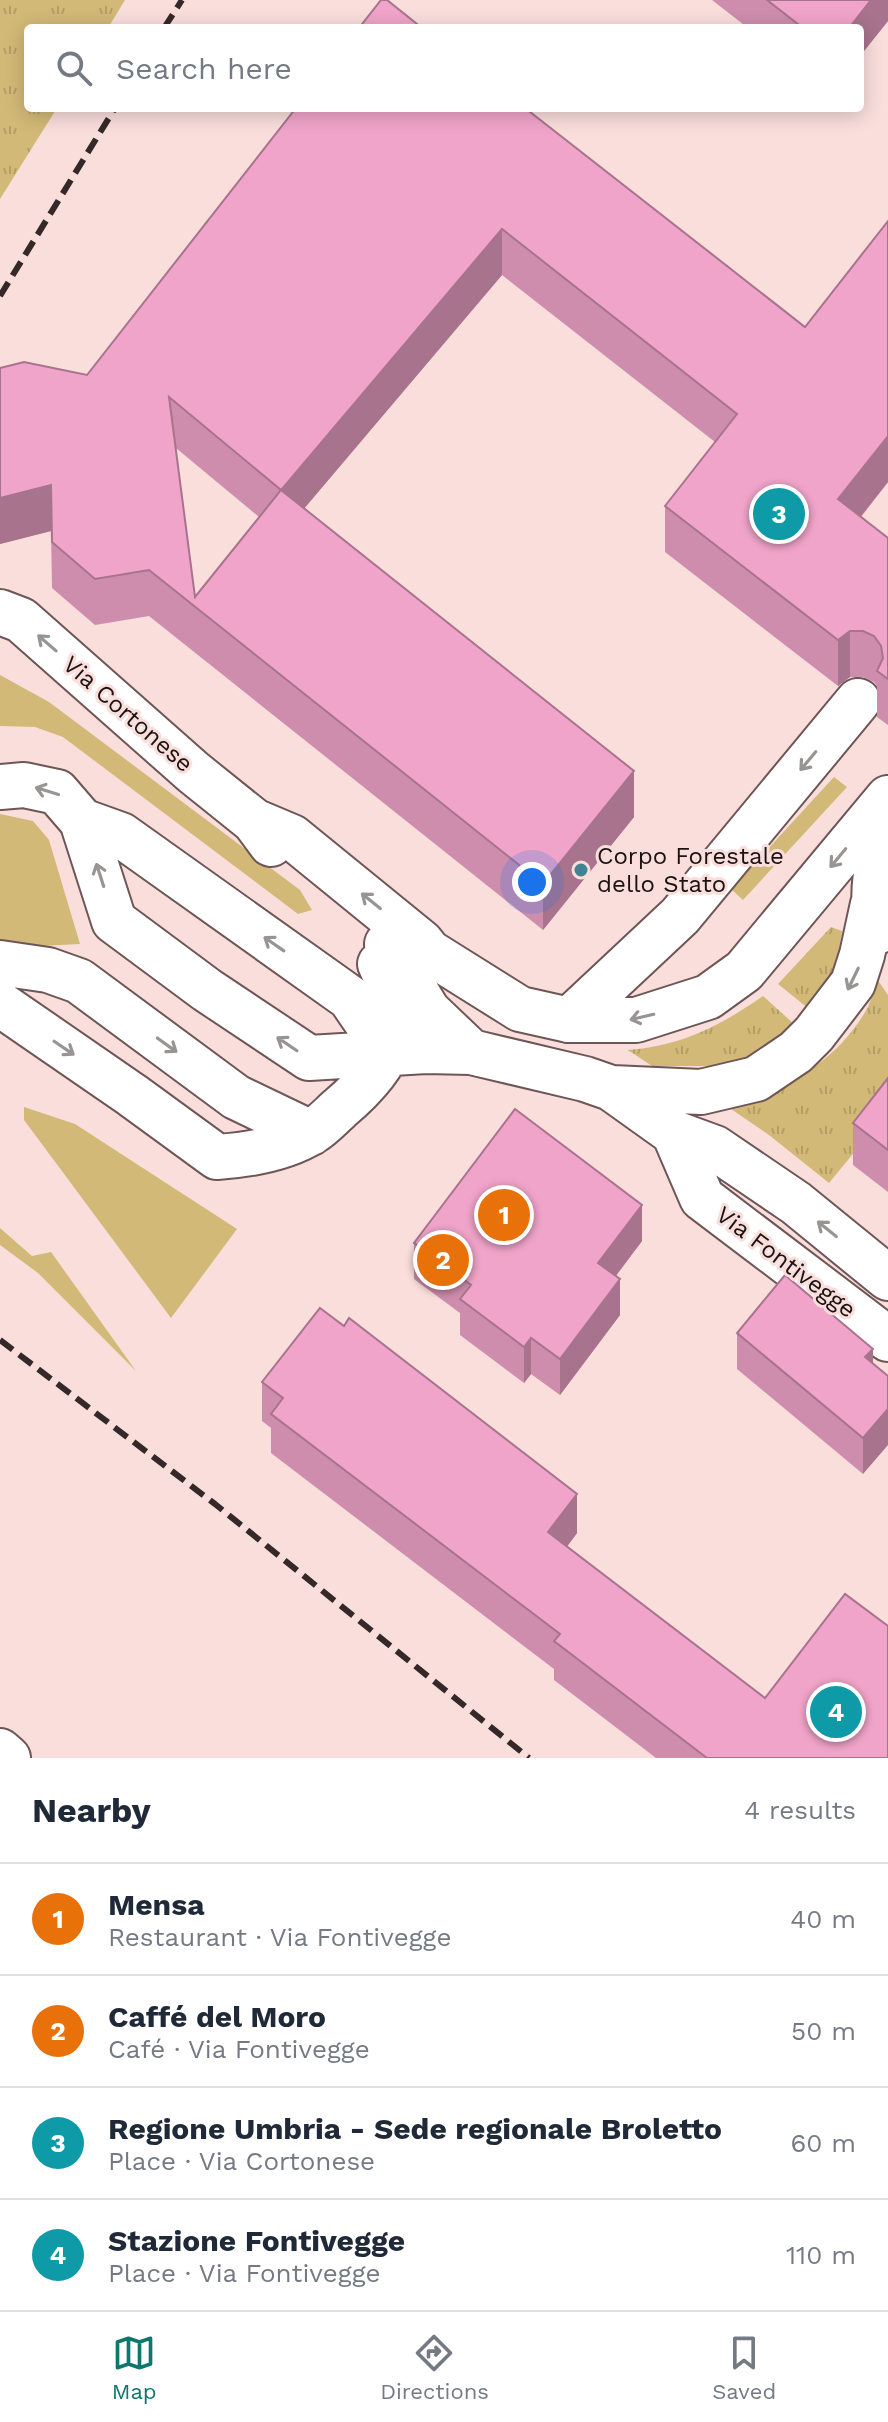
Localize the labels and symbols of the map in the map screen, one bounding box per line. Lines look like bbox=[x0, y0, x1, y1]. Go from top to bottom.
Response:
pin: 3 bbox=[753, 484, 805, 544]
one-way arrow bbox=[37, 634, 57, 652]
street label: Via Cortonese bbox=[57, 650, 199, 778]
one-way arrow bbox=[799, 750, 817, 771]
one-way arrow bbox=[35, 783, 60, 798]
place label: Corpo Forestale dello Stato bbox=[597, 842, 784, 898]
one-way arrow bbox=[829, 847, 847, 868]
marker: Corpo Forestale dello Stato bbox=[572, 861, 590, 879]
your location bbox=[512, 862, 552, 902]
one-way arrow bbox=[91, 863, 106, 888]
one-way arrow bbox=[361, 892, 381, 910]
one-way arrow bbox=[263, 936, 285, 952]
one-way arrow bbox=[845, 966, 860, 990]
one-way arrow bbox=[630, 1010, 656, 1025]
one-way arrow bbox=[156, 1036, 177, 1053]
one-way arrow bbox=[276, 1036, 299, 1052]
one-way arrow bbox=[53, 1040, 75, 1056]
pin: 1 bbox=[478, 1185, 530, 1245]
street label: Via Fontivegge bbox=[711, 1200, 861, 1324]
one-way arrow bbox=[817, 1221, 838, 1238]
pin: 2 bbox=[417, 1230, 469, 1290]
pin: 4 bbox=[810, 1682, 862, 1742]

